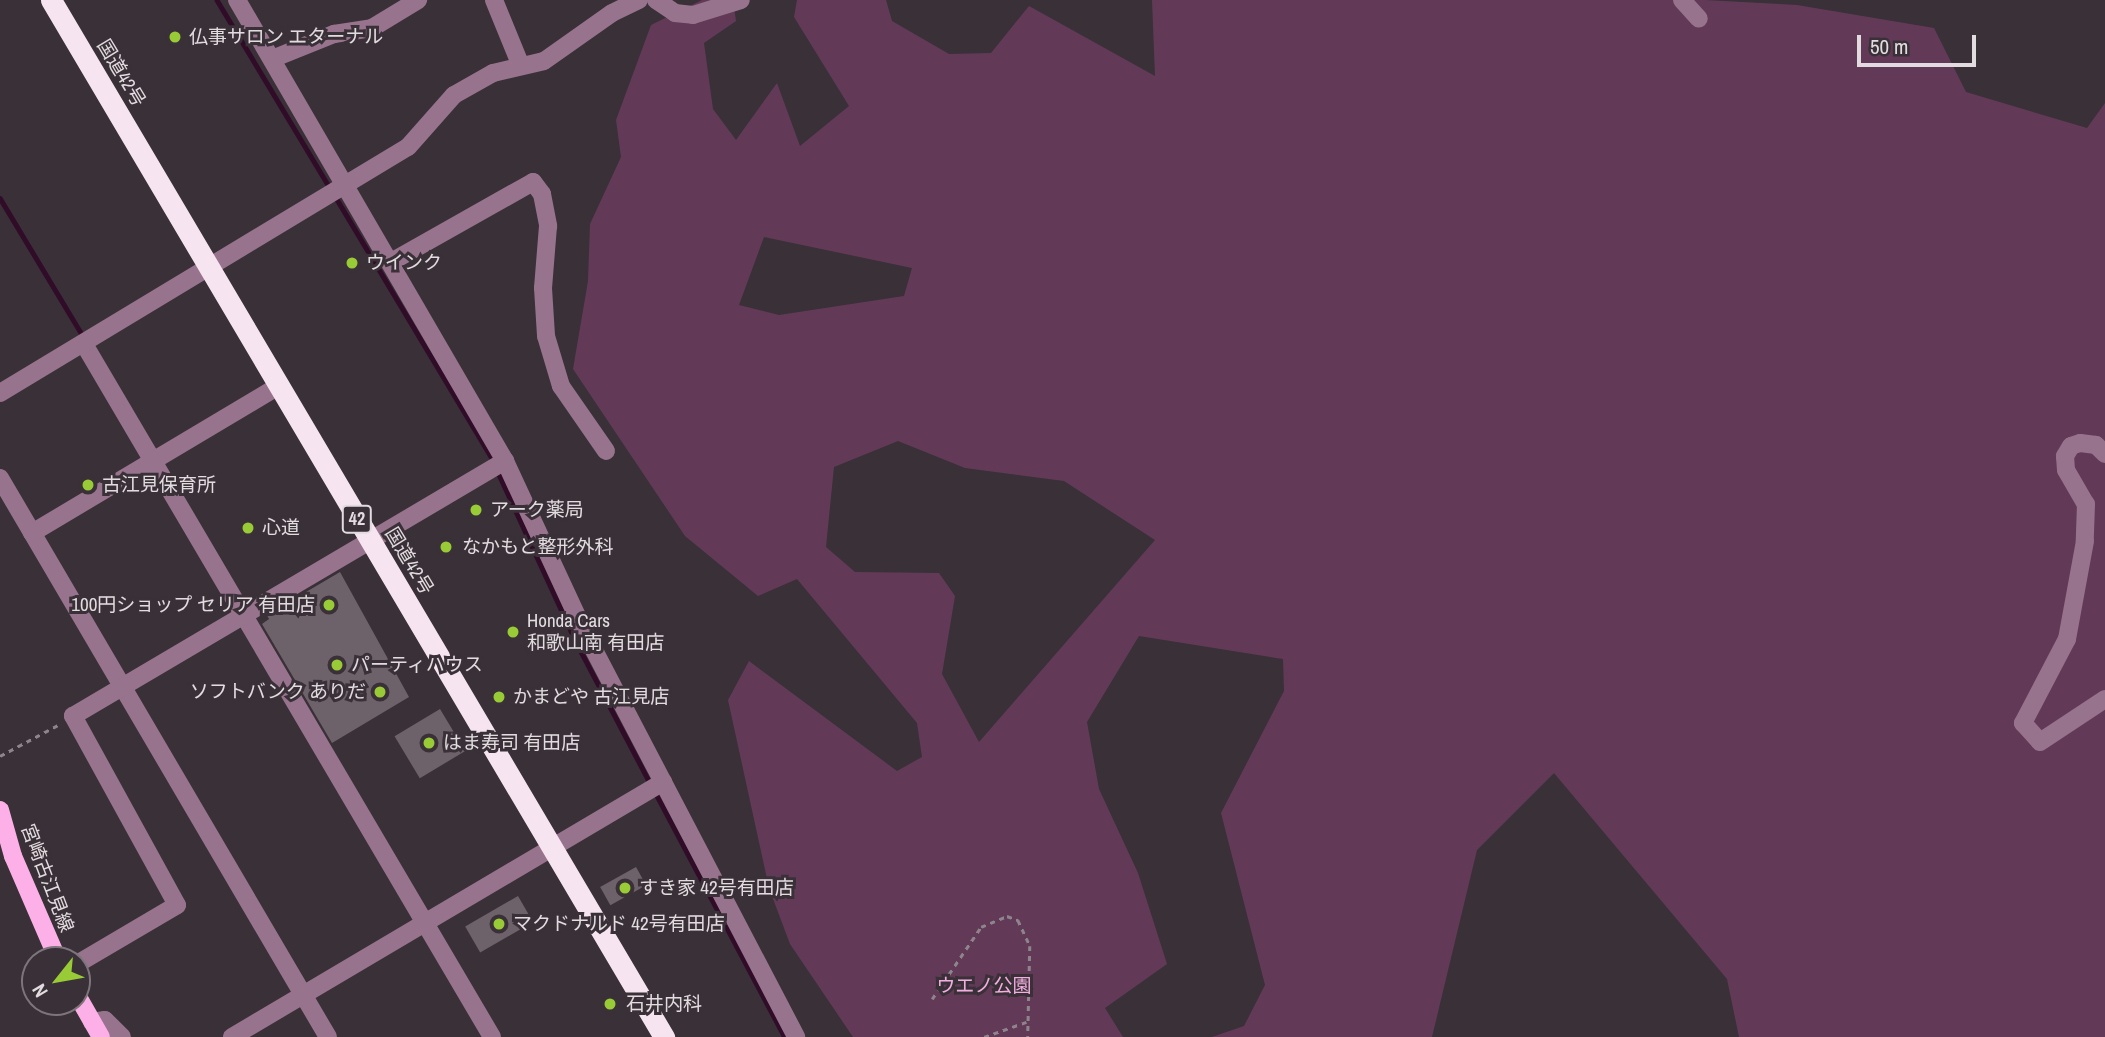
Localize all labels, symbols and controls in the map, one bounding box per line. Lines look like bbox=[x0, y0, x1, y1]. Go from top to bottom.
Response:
scale bar bbox=[1860, 21, 1979, 65]
place label: 仏事サロン エターナル bbox=[189, 26, 383, 48]
marker: 仏事サロン エターナル bbox=[167, 29, 183, 45]
text: 50 m bbox=[1870, 32, 1908, 61]
street label: 国道42号 bbox=[92, 35, 150, 111]
place label: ウインク bbox=[366, 252, 442, 274]
marker: ウインク bbox=[344, 255, 360, 271]
place label: 古江見保育所 bbox=[102, 474, 216, 496]
marker: 古江見保育所 bbox=[80, 477, 96, 493]
place label: アーク薬局 bbox=[490, 499, 584, 521]
marker: アーク薬局 bbox=[468, 502, 484, 518]
road number: 42 bbox=[341, 504, 373, 534]
place label: 心道 bbox=[262, 517, 300, 539]
marker: 心道 bbox=[240, 520, 256, 536]
street label: 国道42号 bbox=[380, 523, 438, 599]
place label: なかもと整形外科 bbox=[462, 536, 614, 558]
marker: なかもと整形外科 bbox=[436, 537, 456, 557]
place label: 100円ショップ セリア 有田店 bbox=[71, 594, 315, 616]
marker: 100円ショップ セリア 有田店 bbox=[321, 597, 337, 613]
place label: Honda Cars 和歌山南 有田店 bbox=[527, 610, 664, 654]
marker: Honda Cars 和歌山南 有田店 bbox=[505, 624, 521, 640]
place label: パーティハウス bbox=[351, 654, 484, 676]
marker: パーティハウス bbox=[329, 657, 345, 673]
place label: ソフトバンク ありだ bbox=[191, 681, 366, 703]
marker: ソフトバンク ありだ bbox=[372, 684, 388, 700]
place label: かまどや 古江見店 bbox=[513, 686, 669, 708]
marker: かまどや 古江見店 bbox=[491, 689, 507, 705]
place label: はま寿司 有田店 bbox=[443, 732, 580, 754]
marker: はま寿司 有田店 bbox=[421, 735, 437, 751]
street label: 宮崎古江見線 bbox=[16, 821, 78, 935]
place label: すき家 42号有田店 bbox=[639, 877, 794, 899]
marker: すき家 42号有田店 bbox=[617, 880, 633, 896]
place label: マクドナルド 42号有田店 bbox=[513, 913, 725, 935]
marker: マクドナルド 42号有田店 bbox=[491, 916, 507, 932]
north arrow bbox=[21, 946, 91, 1016]
park label: ウエノ公園 bbox=[937, 975, 1031, 997]
text: N bbox=[26, 979, 54, 1002]
place label: 石井内科 bbox=[626, 993, 702, 1015]
marker: 石井内科 bbox=[600, 994, 620, 1014]

